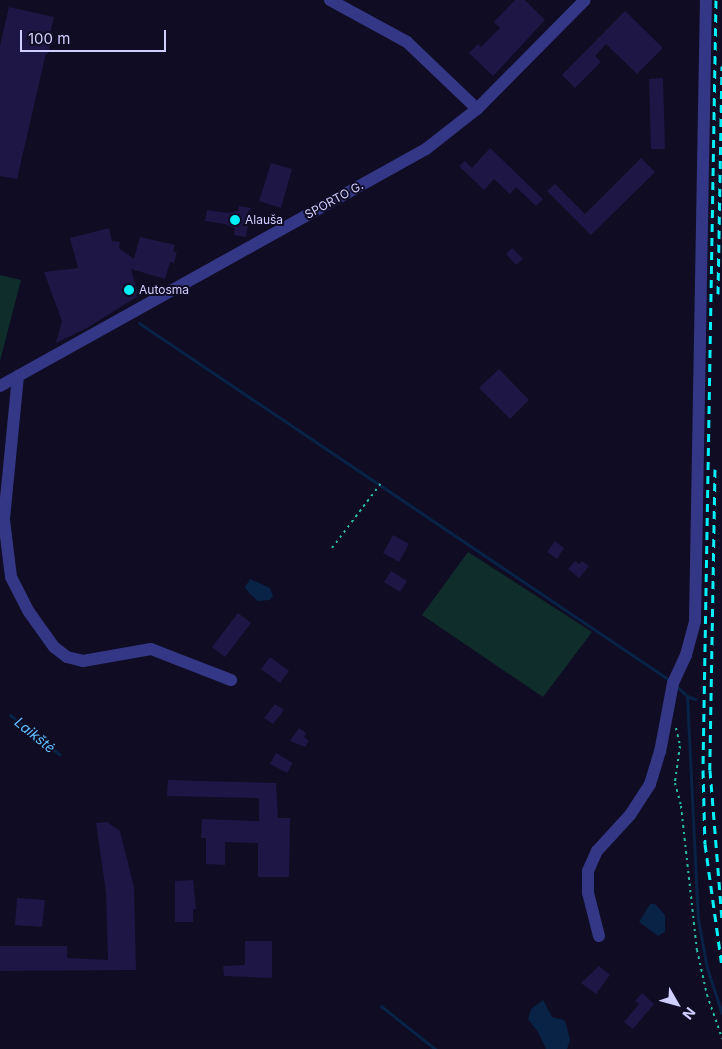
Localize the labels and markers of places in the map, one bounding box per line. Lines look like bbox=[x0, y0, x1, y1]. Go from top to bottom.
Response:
place label: Alauša bbox=[245, 213, 283, 227]
marker: Alauša bbox=[229, 214, 241, 226]
place label: Autosma bbox=[139, 283, 189, 297]
marker: Autosma bbox=[123, 284, 135, 296]

